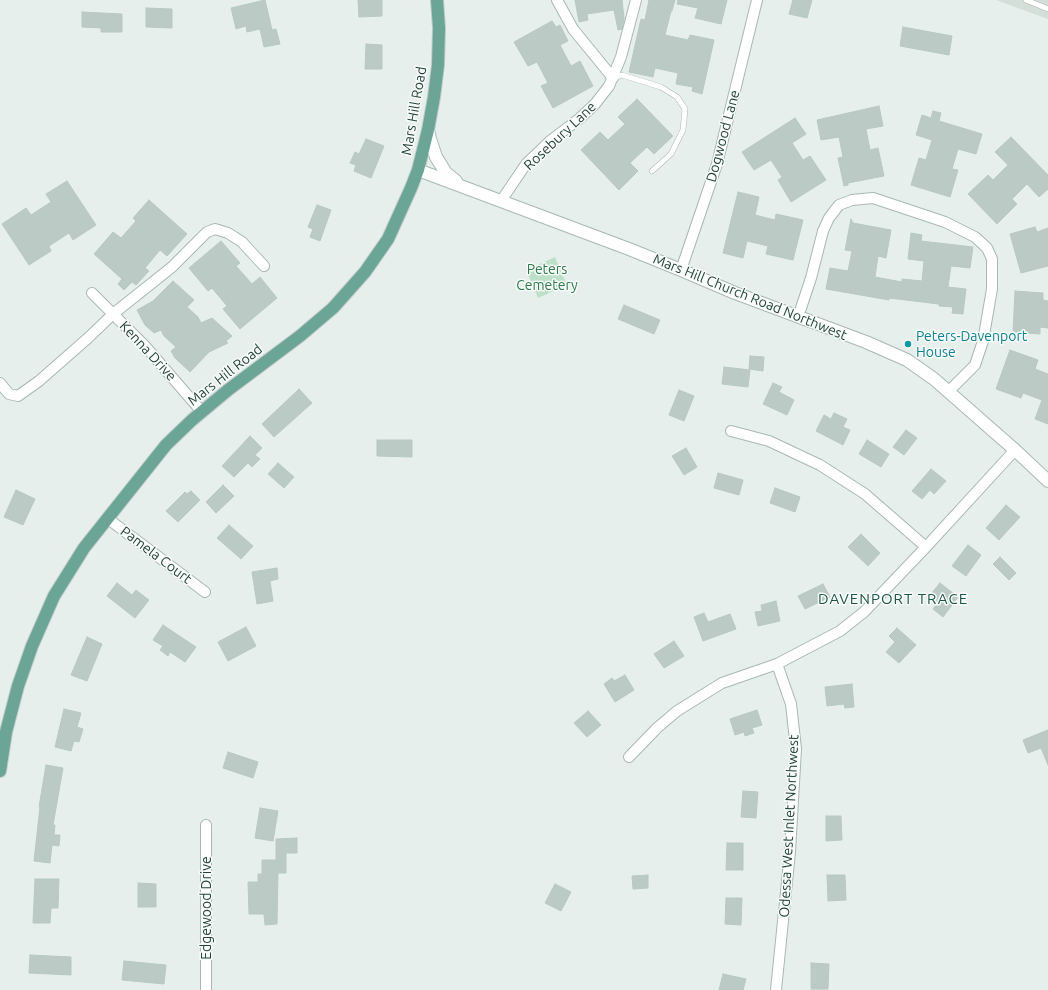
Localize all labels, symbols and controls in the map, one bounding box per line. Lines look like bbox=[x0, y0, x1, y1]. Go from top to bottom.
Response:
street label: Mars Hill Road bbox=[398, 65, 430, 157]
street label: Dogwood Lane bbox=[703, 88, 743, 184]
street label: Rosebury Lane bbox=[520, 98, 600, 174]
street label: Mars Hill Church Road Northwest bbox=[651, 250, 849, 344]
park label: Peters Cemetery bbox=[516, 261, 578, 294]
street label: Kenna Drive bbox=[116, 318, 180, 384]
place label: Peters-Davenport House bbox=[916, 328, 1027, 360]
marker: Peters-Davenport House bbox=[903, 339, 913, 349]
street label: Mars Hill Road bbox=[184, 341, 266, 409]
street label: Pamela Court bbox=[117, 523, 195, 587]
district label: DAVENPORT TRACE bbox=[818, 590, 968, 608]
street label: Odessa West Inlet Northwest bbox=[776, 734, 802, 918]
street label: Edgewood Drive bbox=[198, 856, 214, 960]

